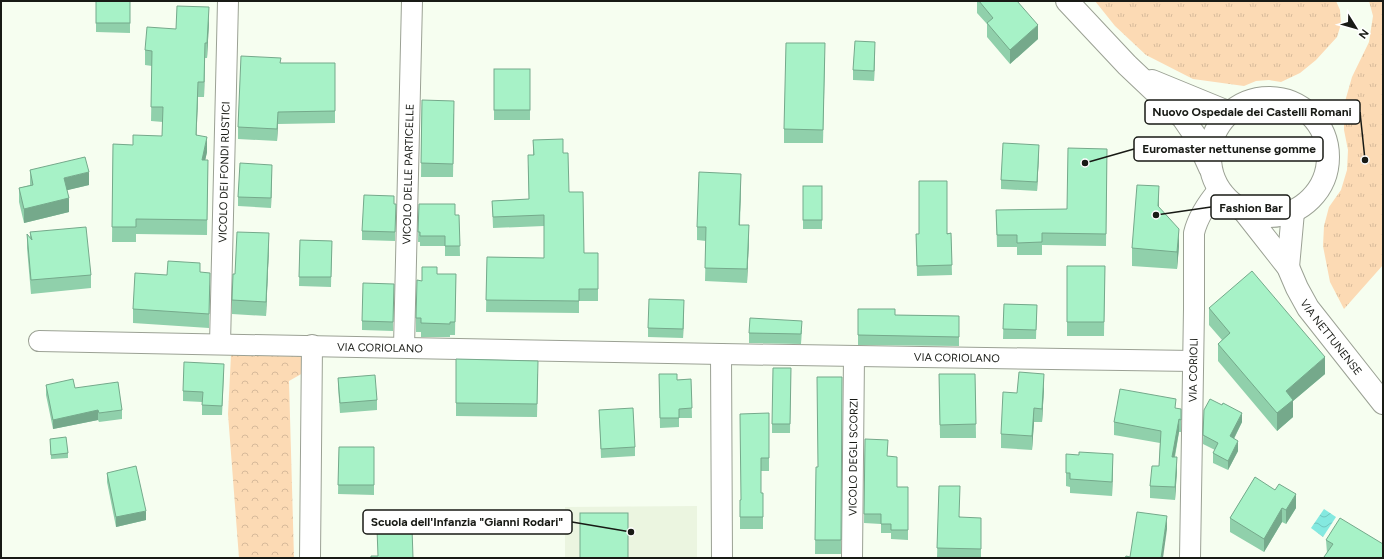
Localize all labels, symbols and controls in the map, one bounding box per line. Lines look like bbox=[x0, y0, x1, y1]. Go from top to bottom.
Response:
north arrow bbox=[1336, 8, 1376, 48]
text: N bbox=[1356, 26, 1371, 41]
callout: Nuovo Ospedale dei Castelli Romani bbox=[1145, 100, 1360, 124]
street label: VICOLO DEI FONDI RUSTICI bbox=[216, 101, 232, 243]
street label: VICOLO DELLE PARTICELLE bbox=[400, 103, 416, 245]
text: Nuovo Ospedale dei Castelli Romani bbox=[1152, 105, 1352, 119]
callout: Euromaster nettunense gomme bbox=[1134, 137, 1323, 161]
text: Euromaster nettunense gomme bbox=[1142, 142, 1316, 156]
callout: Fashion Bar bbox=[1211, 195, 1290, 219]
text: Fashion Bar bbox=[1219, 201, 1283, 215]
street label: VIA NETTUNENSE bbox=[1298, 297, 1365, 377]
street label: VIA CORIOLI bbox=[1186, 338, 1200, 402]
street label: VIA CORIOLANO bbox=[337, 340, 423, 355]
street label: VIA CORIOLANO bbox=[914, 350, 1000, 365]
street label: VICOLO DEGLI SCORZI bbox=[846, 398, 860, 516]
callout: Scuola dell'Infanzia "Gianni Rodari" bbox=[363, 510, 572, 534]
text: Scuola dell'Infanzia "Gianni Rodari" bbox=[371, 515, 563, 529]

